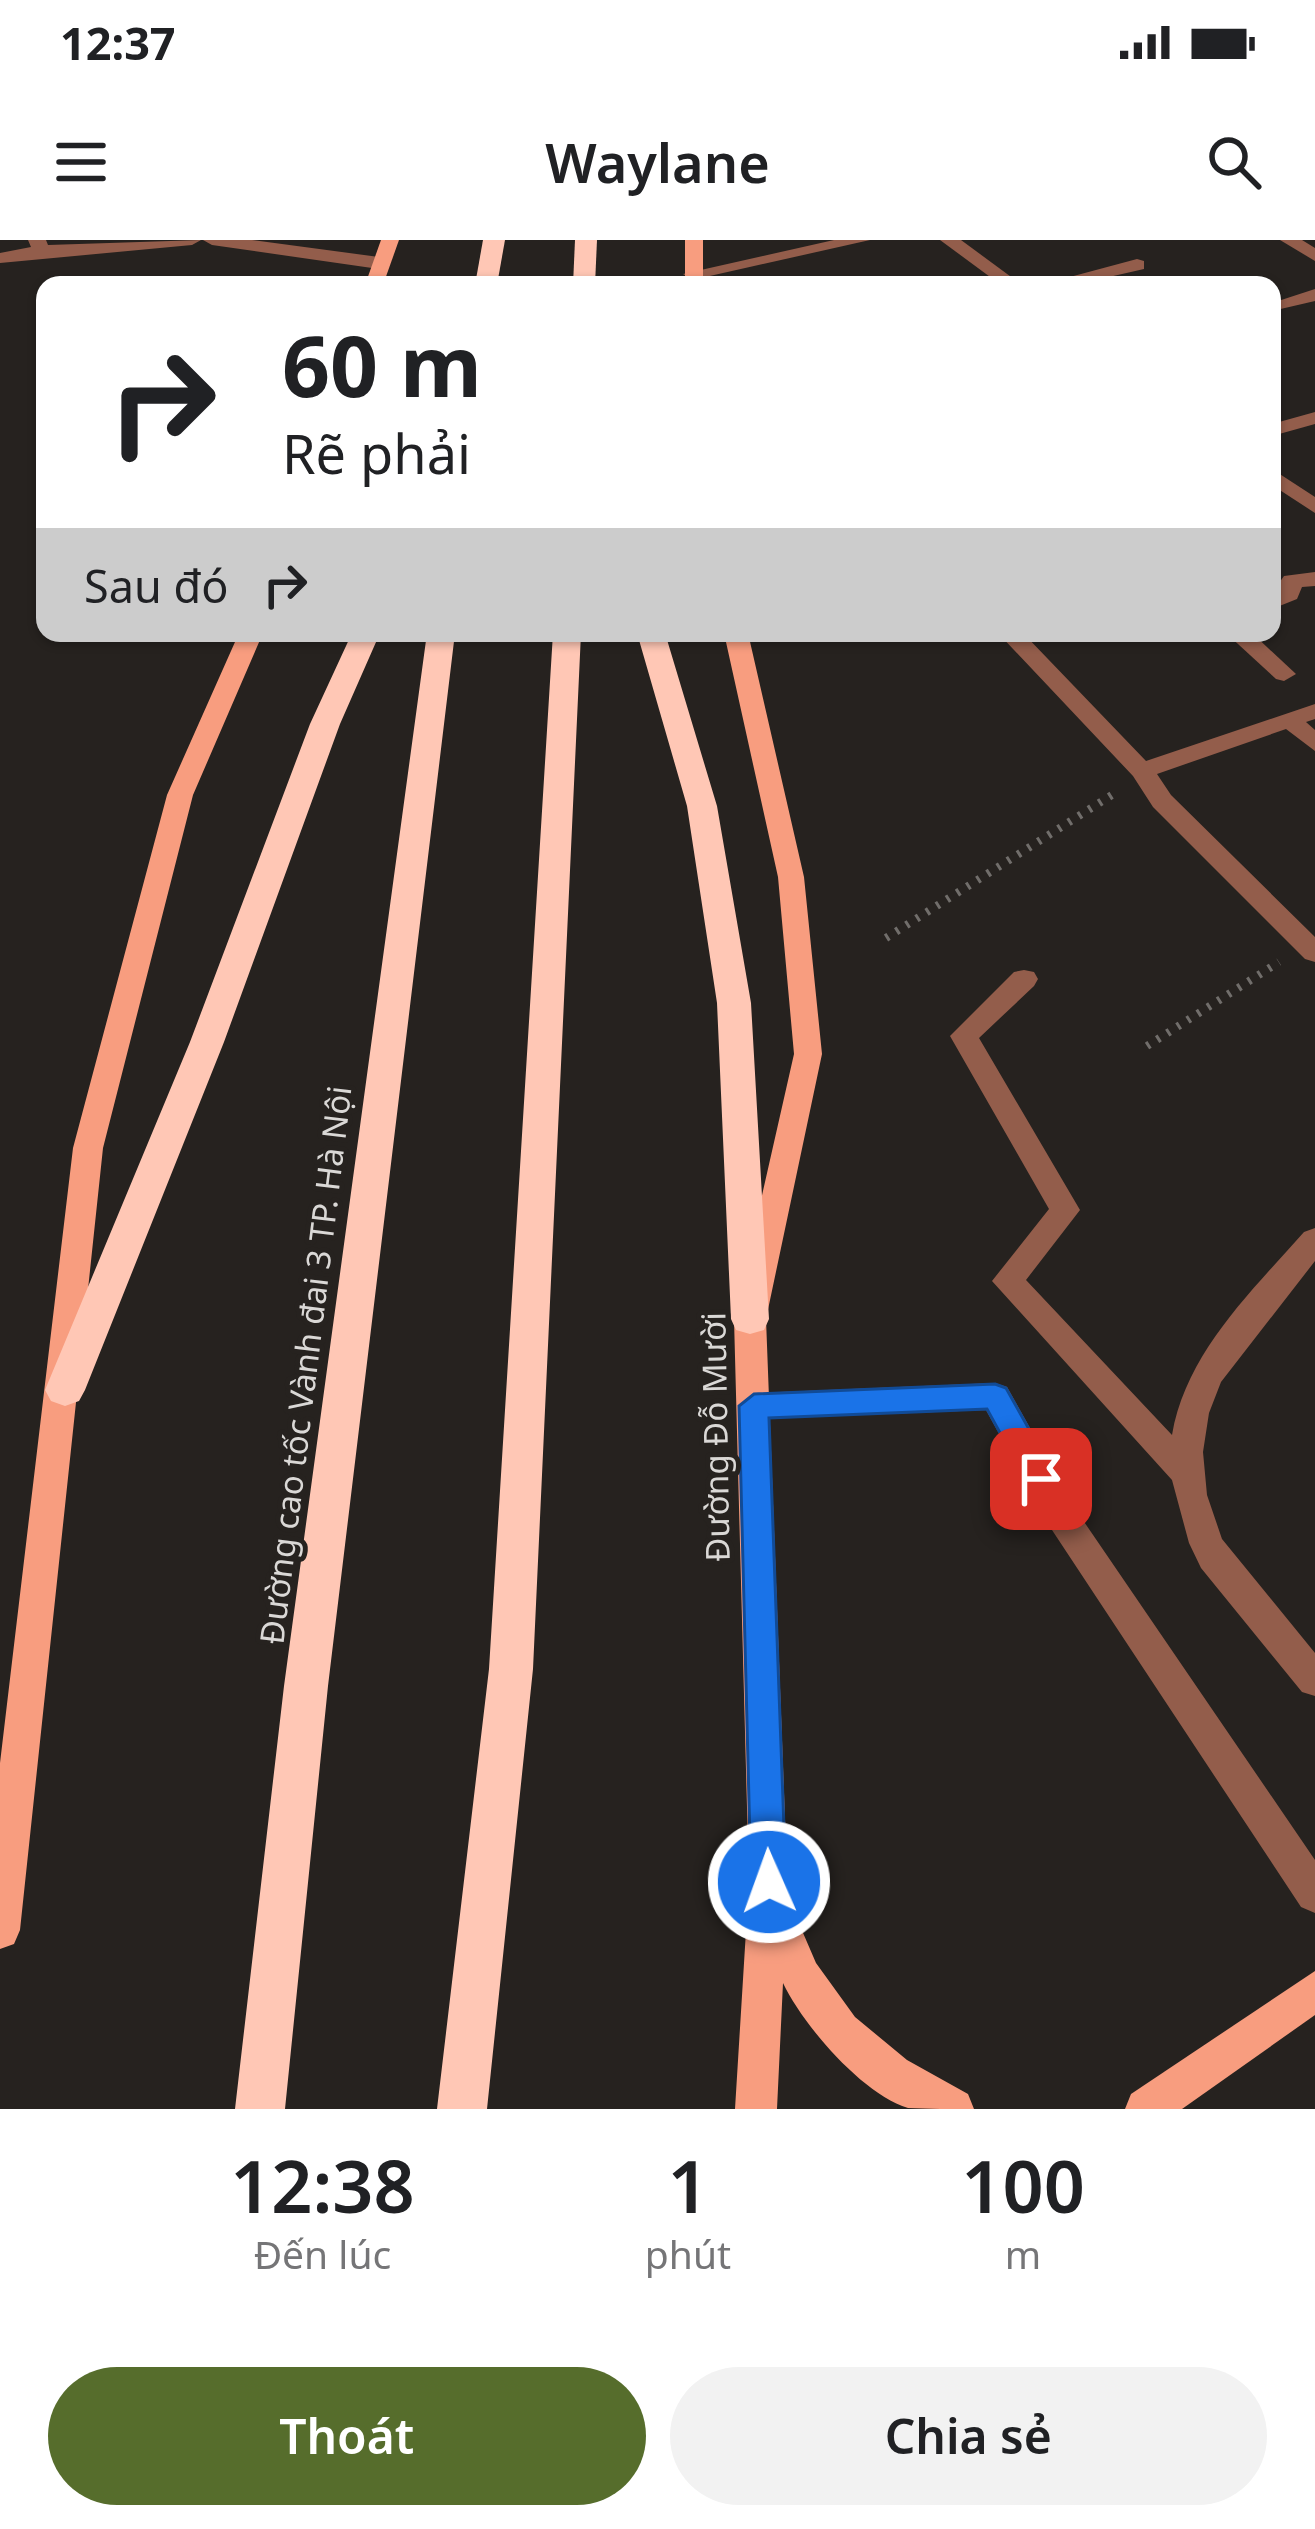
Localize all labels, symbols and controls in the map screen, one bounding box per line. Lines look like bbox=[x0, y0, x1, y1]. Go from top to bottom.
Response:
text: 12:37 bbox=[60, 12, 176, 73]
text: Waylane bbox=[545, 125, 770, 199]
icon: menu bbox=[48, 129, 114, 195]
icon: search bbox=[1201, 129, 1267, 195]
text: 60 m bbox=[282, 307, 482, 422]
icon: right bbox=[84, 324, 240, 480]
text: Rẽ phải bbox=[282, 416, 471, 490]
icon: right bbox=[252, 552, 318, 618]
text: Sau đó bbox=[84, 555, 228, 616]
street label: Đường cao tốc Vành đai 3 TP. Hà Nội bbox=[248, 1083, 362, 1647]
street label: Đường Đỗ Mười bbox=[690, 1312, 740, 1562]
pin bbox=[990, 1428, 1092, 1530]
icon: arrive bbox=[1008, 1446, 1074, 1512]
position arrow bbox=[706, 1819, 832, 1945]
text: 12:38 bbox=[230, 2136, 415, 2234]
text: 1 bbox=[667, 2136, 709, 2234]
text: 100 bbox=[961, 2136, 1085, 2234]
text: Đến lúc bbox=[254, 2227, 391, 2280]
text: phút bbox=[645, 2227, 731, 2280]
text: m bbox=[1005, 2227, 1041, 2280]
button: Thoát bbox=[48, 2367, 646, 2505]
button: Chia sẻ bbox=[670, 2367, 1267, 2505]

